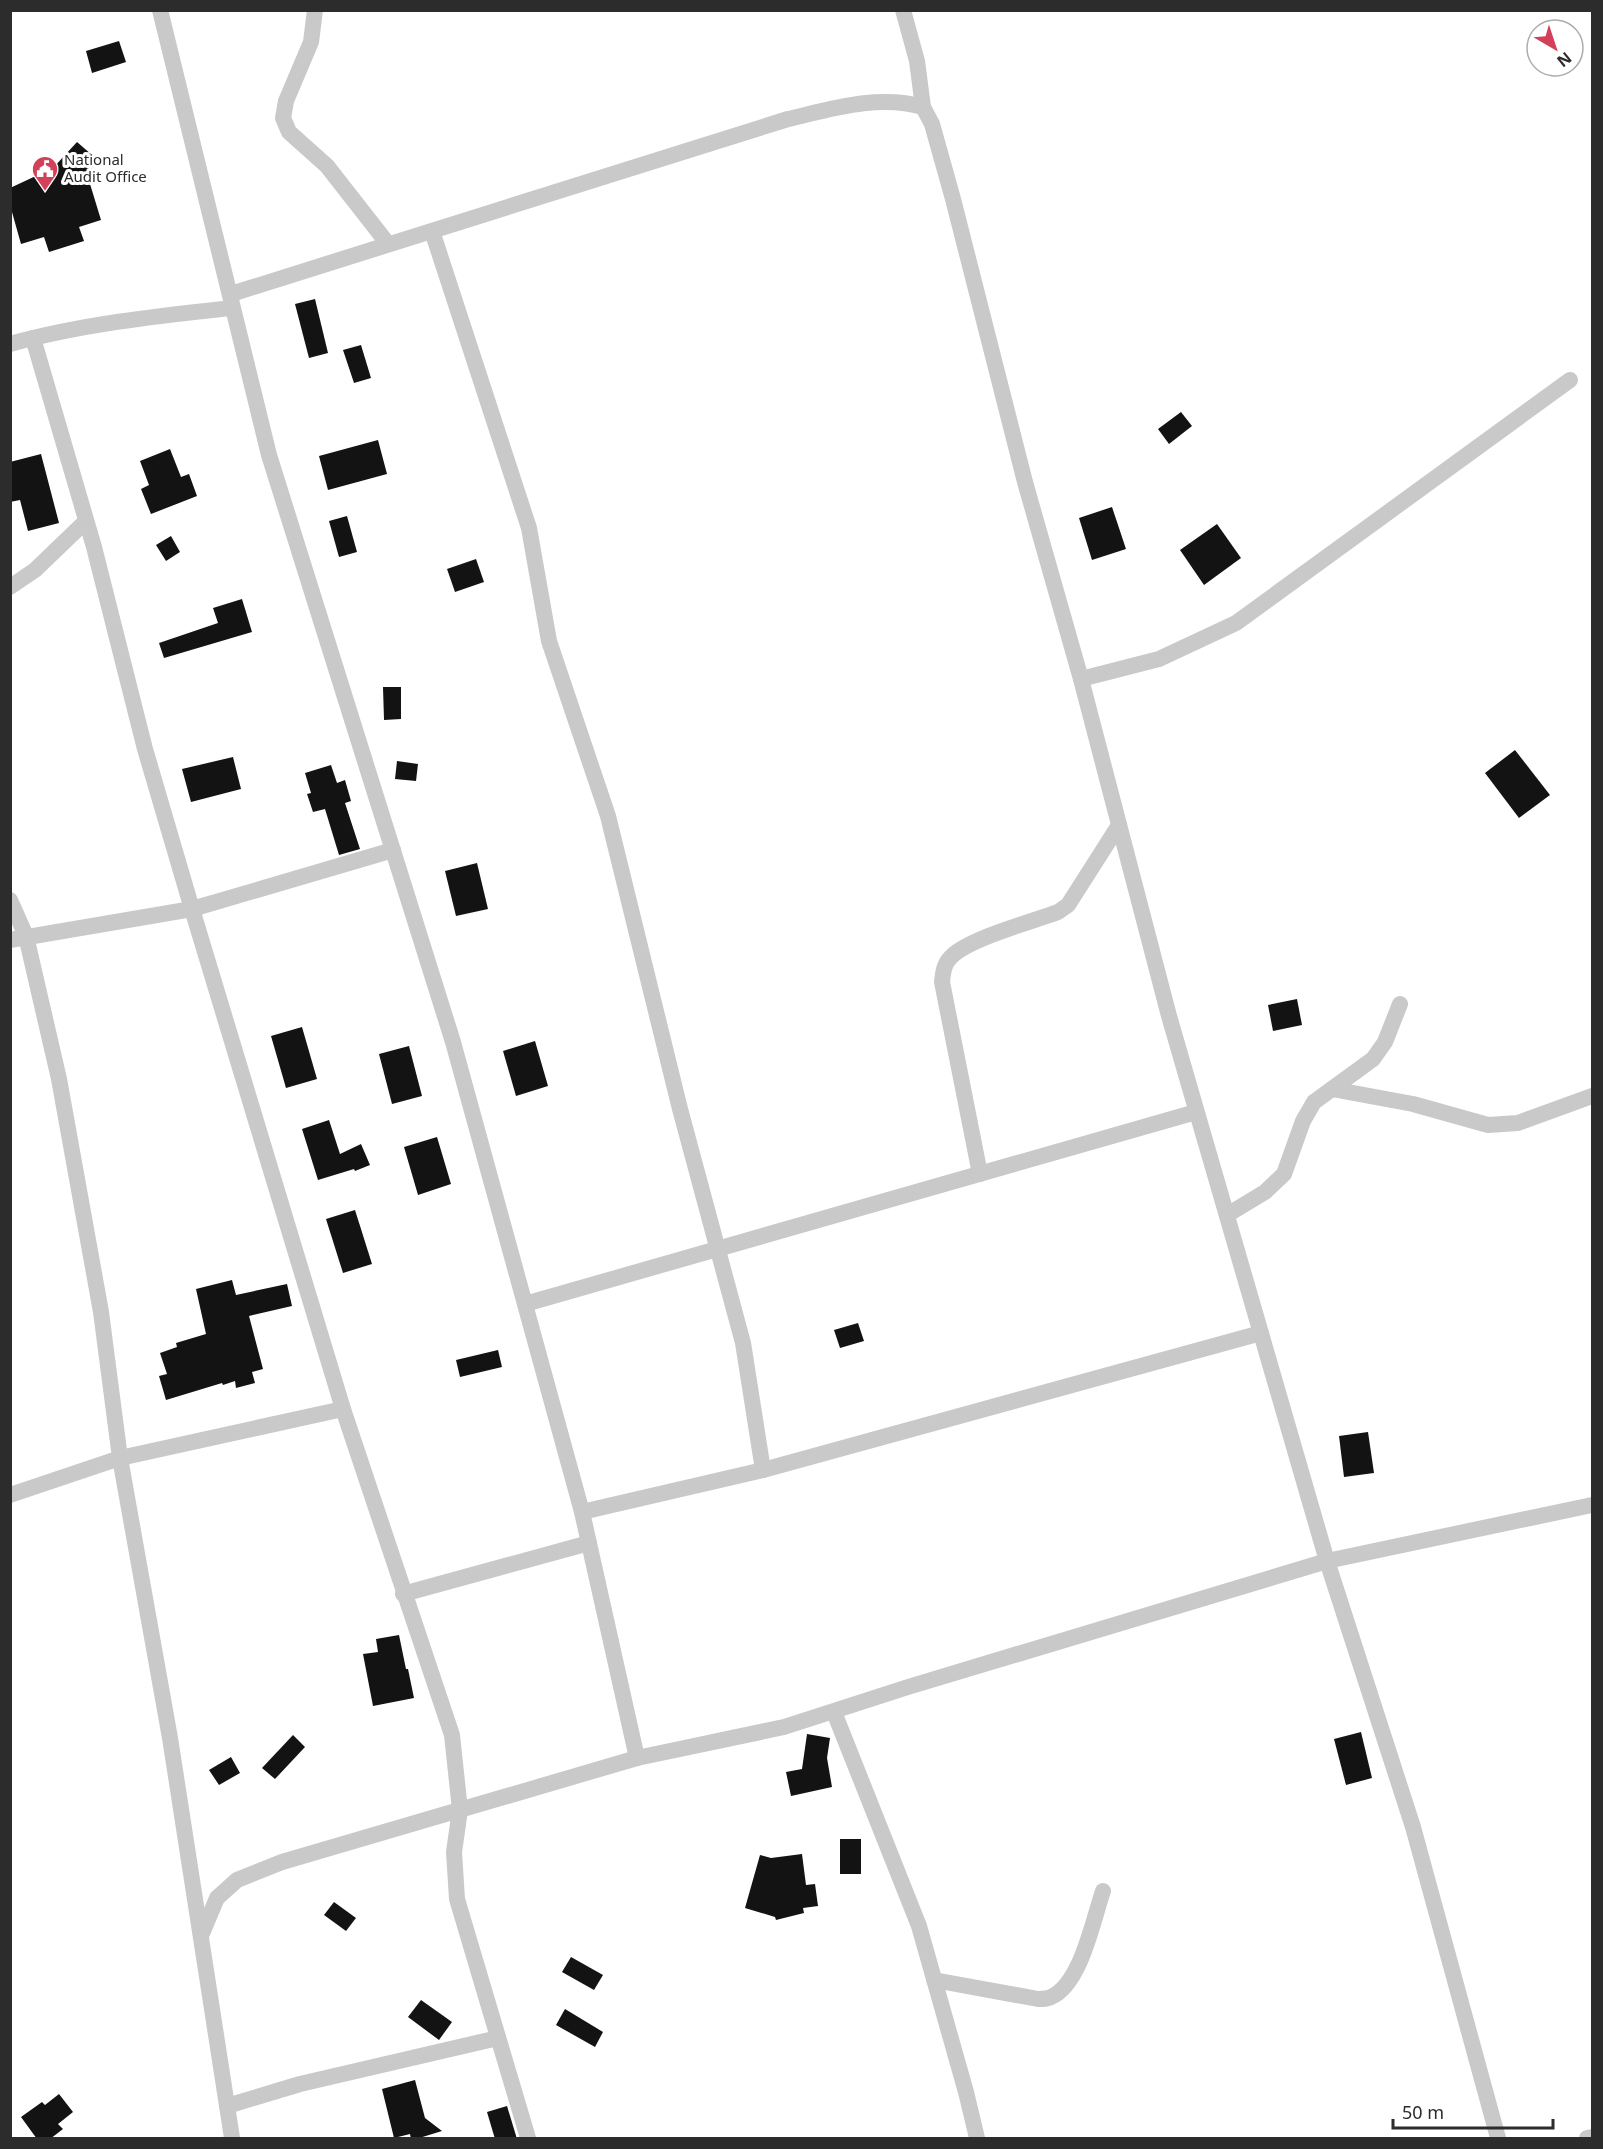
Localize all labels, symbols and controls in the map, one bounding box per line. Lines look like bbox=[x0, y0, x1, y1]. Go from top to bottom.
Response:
north arrow bbox=[1525, 18, 1585, 78]
text: N bbox=[1552, 47, 1576, 72]
place label: National Audit Office bbox=[64, 149, 147, 186]
public building icon: National Audit Office bbox=[30, 154, 60, 192]
scale bar bbox=[1393, 2092, 1554, 2130]
text: 50 m bbox=[1402, 2100, 1444, 2124]

